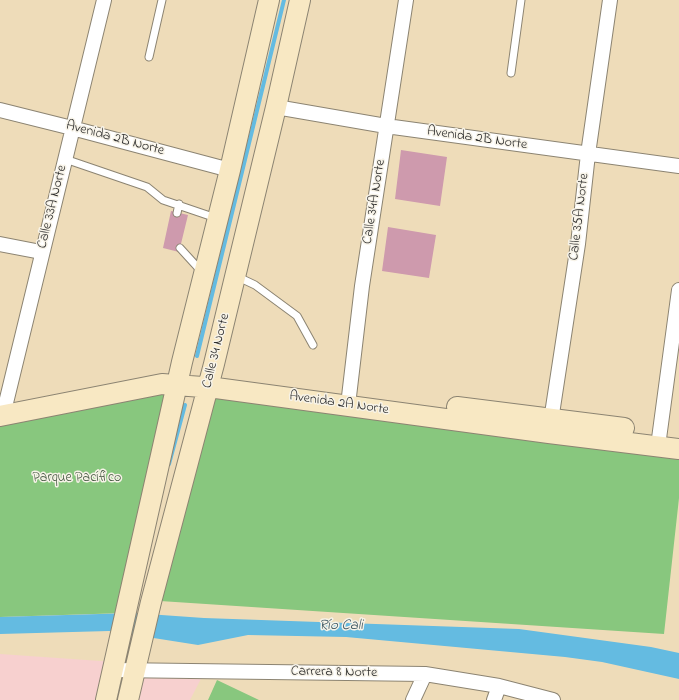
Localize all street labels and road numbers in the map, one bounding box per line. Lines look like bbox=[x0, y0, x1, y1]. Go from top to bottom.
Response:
street label: Avenida 2B Norte bbox=[64, 118, 166, 160]
street label: Avenida 2B Norte bbox=[426, 124, 528, 154]
street label: Calle 34A Norte bbox=[360, 158, 390, 246]
street label: Calle 33A Norte bbox=[35, 164, 71, 250]
street label: Calle 35A Norte bbox=[566, 172, 594, 262]
street label: Calle 34 Norte bbox=[200, 312, 234, 390]
street label: Avenida 2A Norte bbox=[288, 389, 390, 419]
street label: Carrera 8 Norte bbox=[291, 664, 377, 682]

